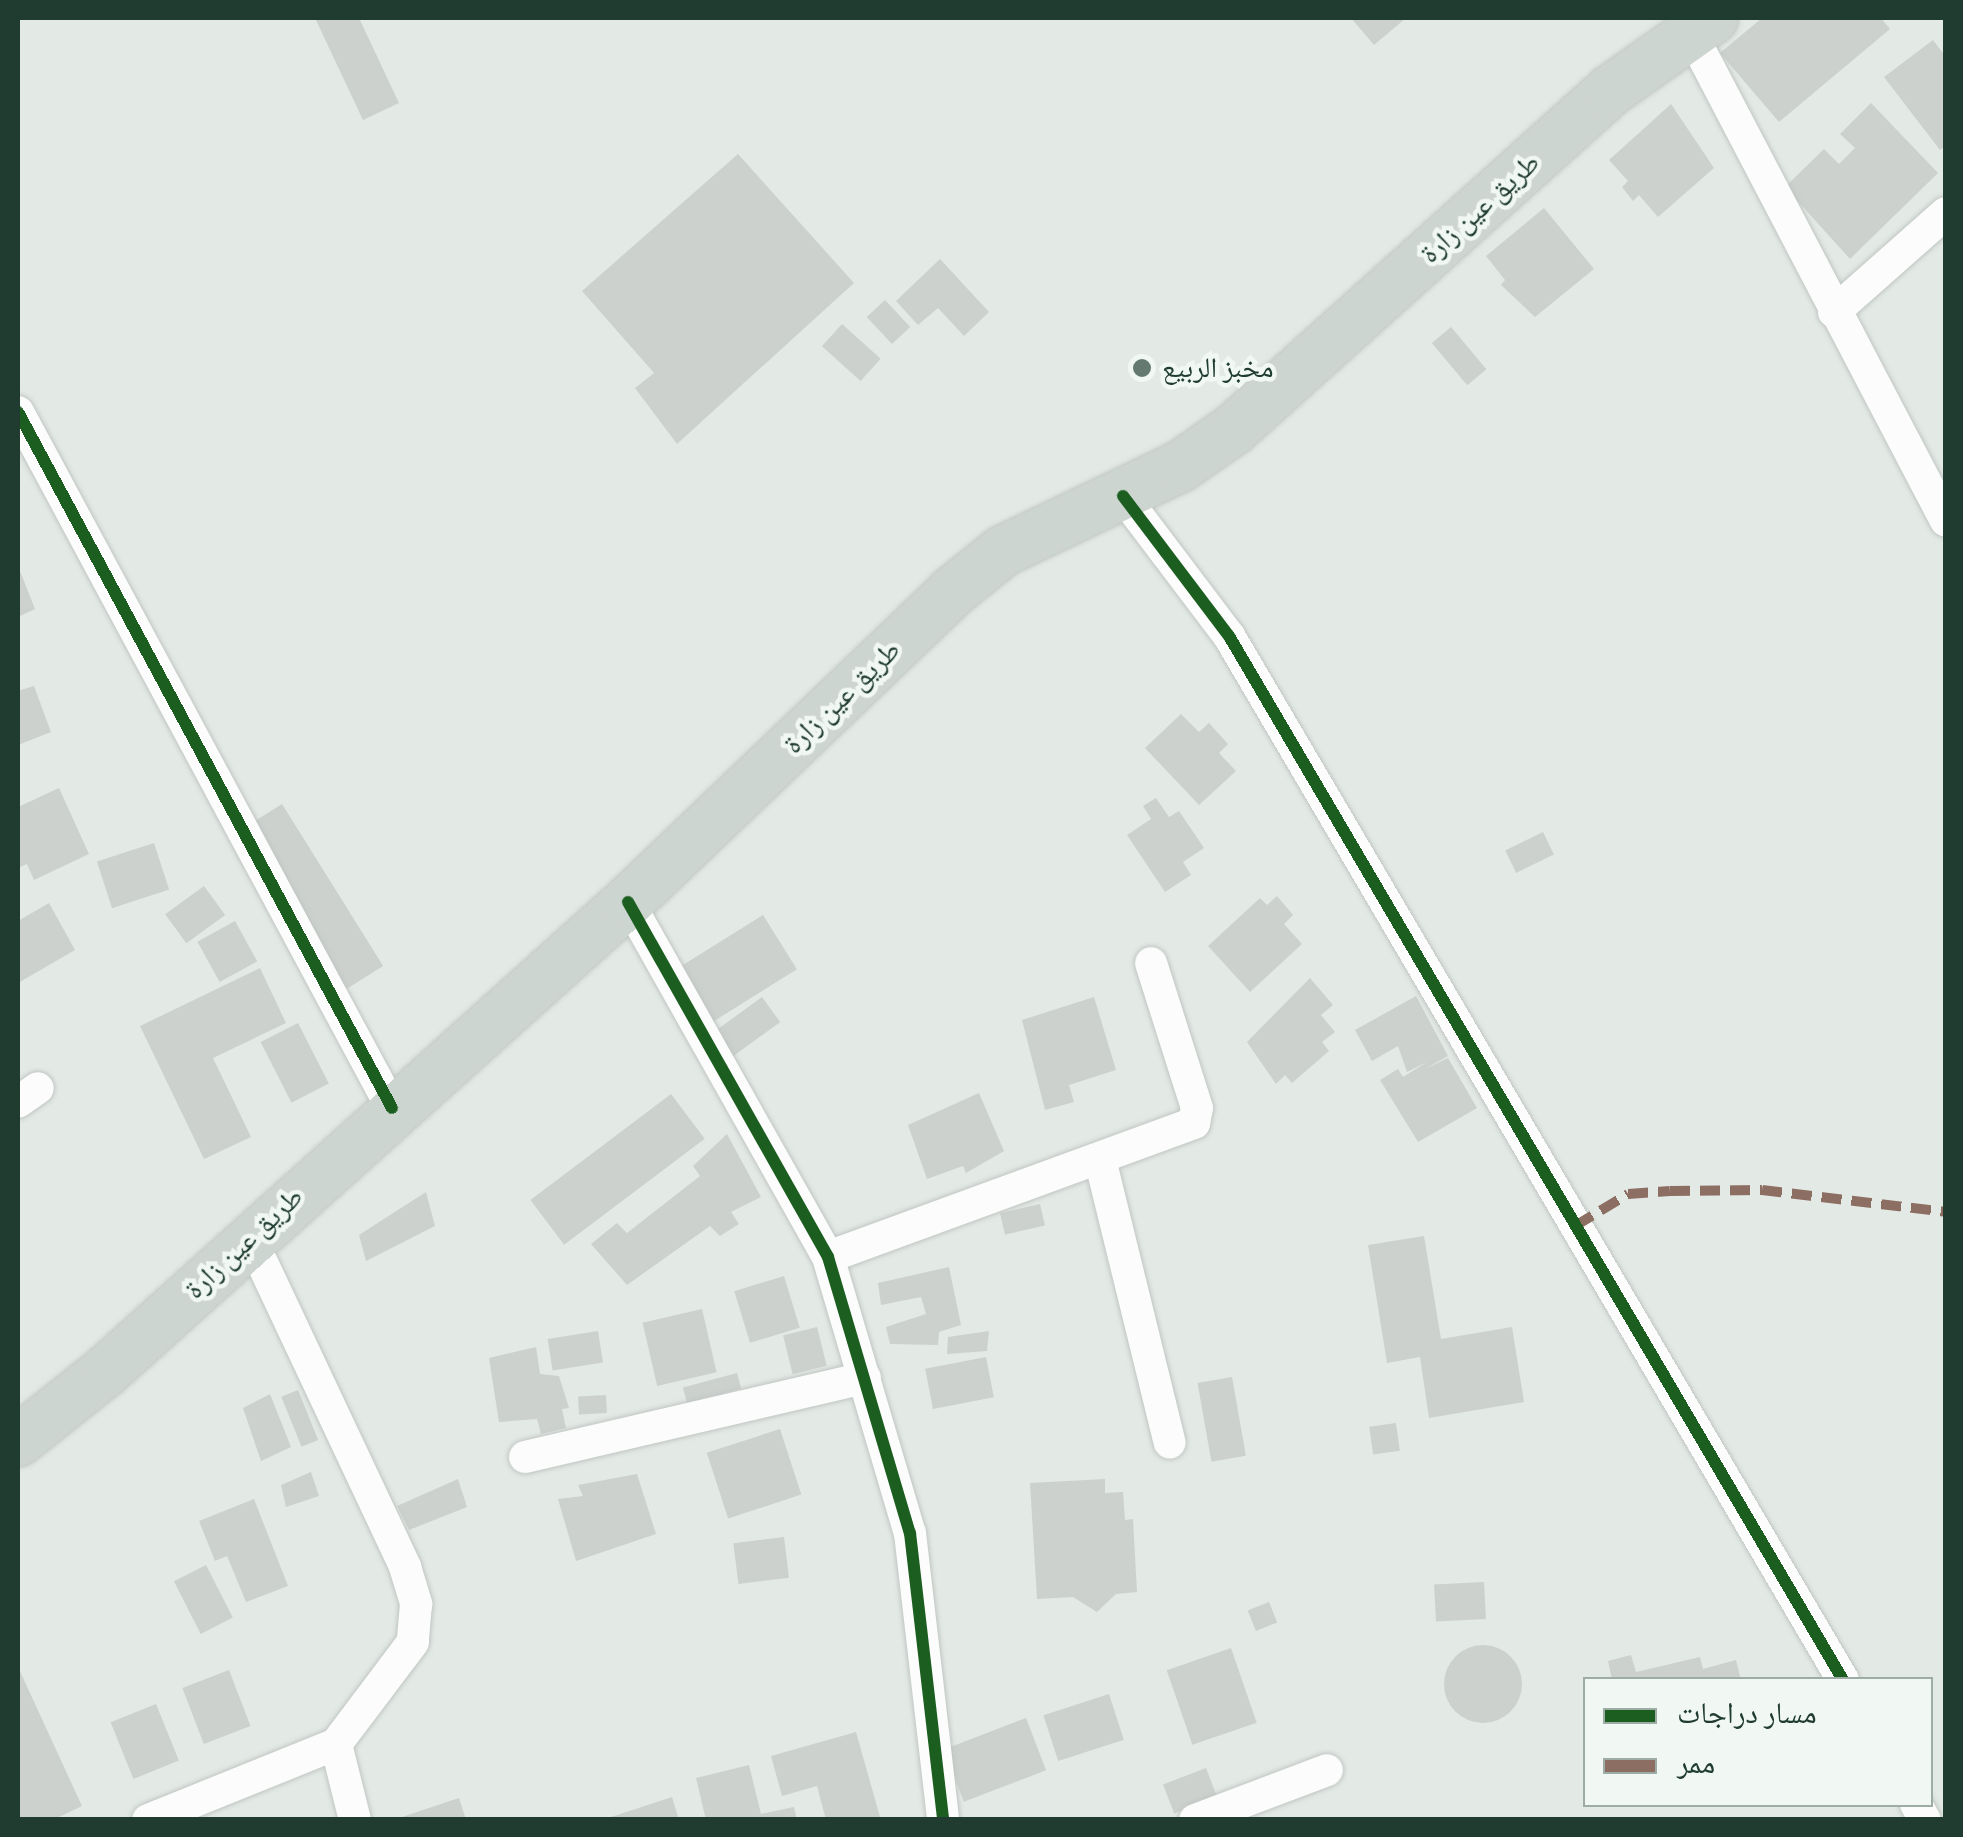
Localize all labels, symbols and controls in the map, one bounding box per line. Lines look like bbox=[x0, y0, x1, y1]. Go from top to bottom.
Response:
street label: طريق عين زارة bbox=[1413, 146, 1547, 270]
place label: مخبز الربيع bbox=[1162, 351, 1274, 385]
marker: مخبز الربيع bbox=[1131, 357, 1153, 379]
street label: طريق عين زارة bbox=[777, 633, 907, 761]
street label: طريق عين زارة bbox=[178, 1180, 310, 1306]
legend bbox=[1583, 1677, 1933, 1807]
text: مسار دراجات bbox=[1677, 1692, 1817, 1735]
text: ممر bbox=[1677, 1742, 1715, 1785]

